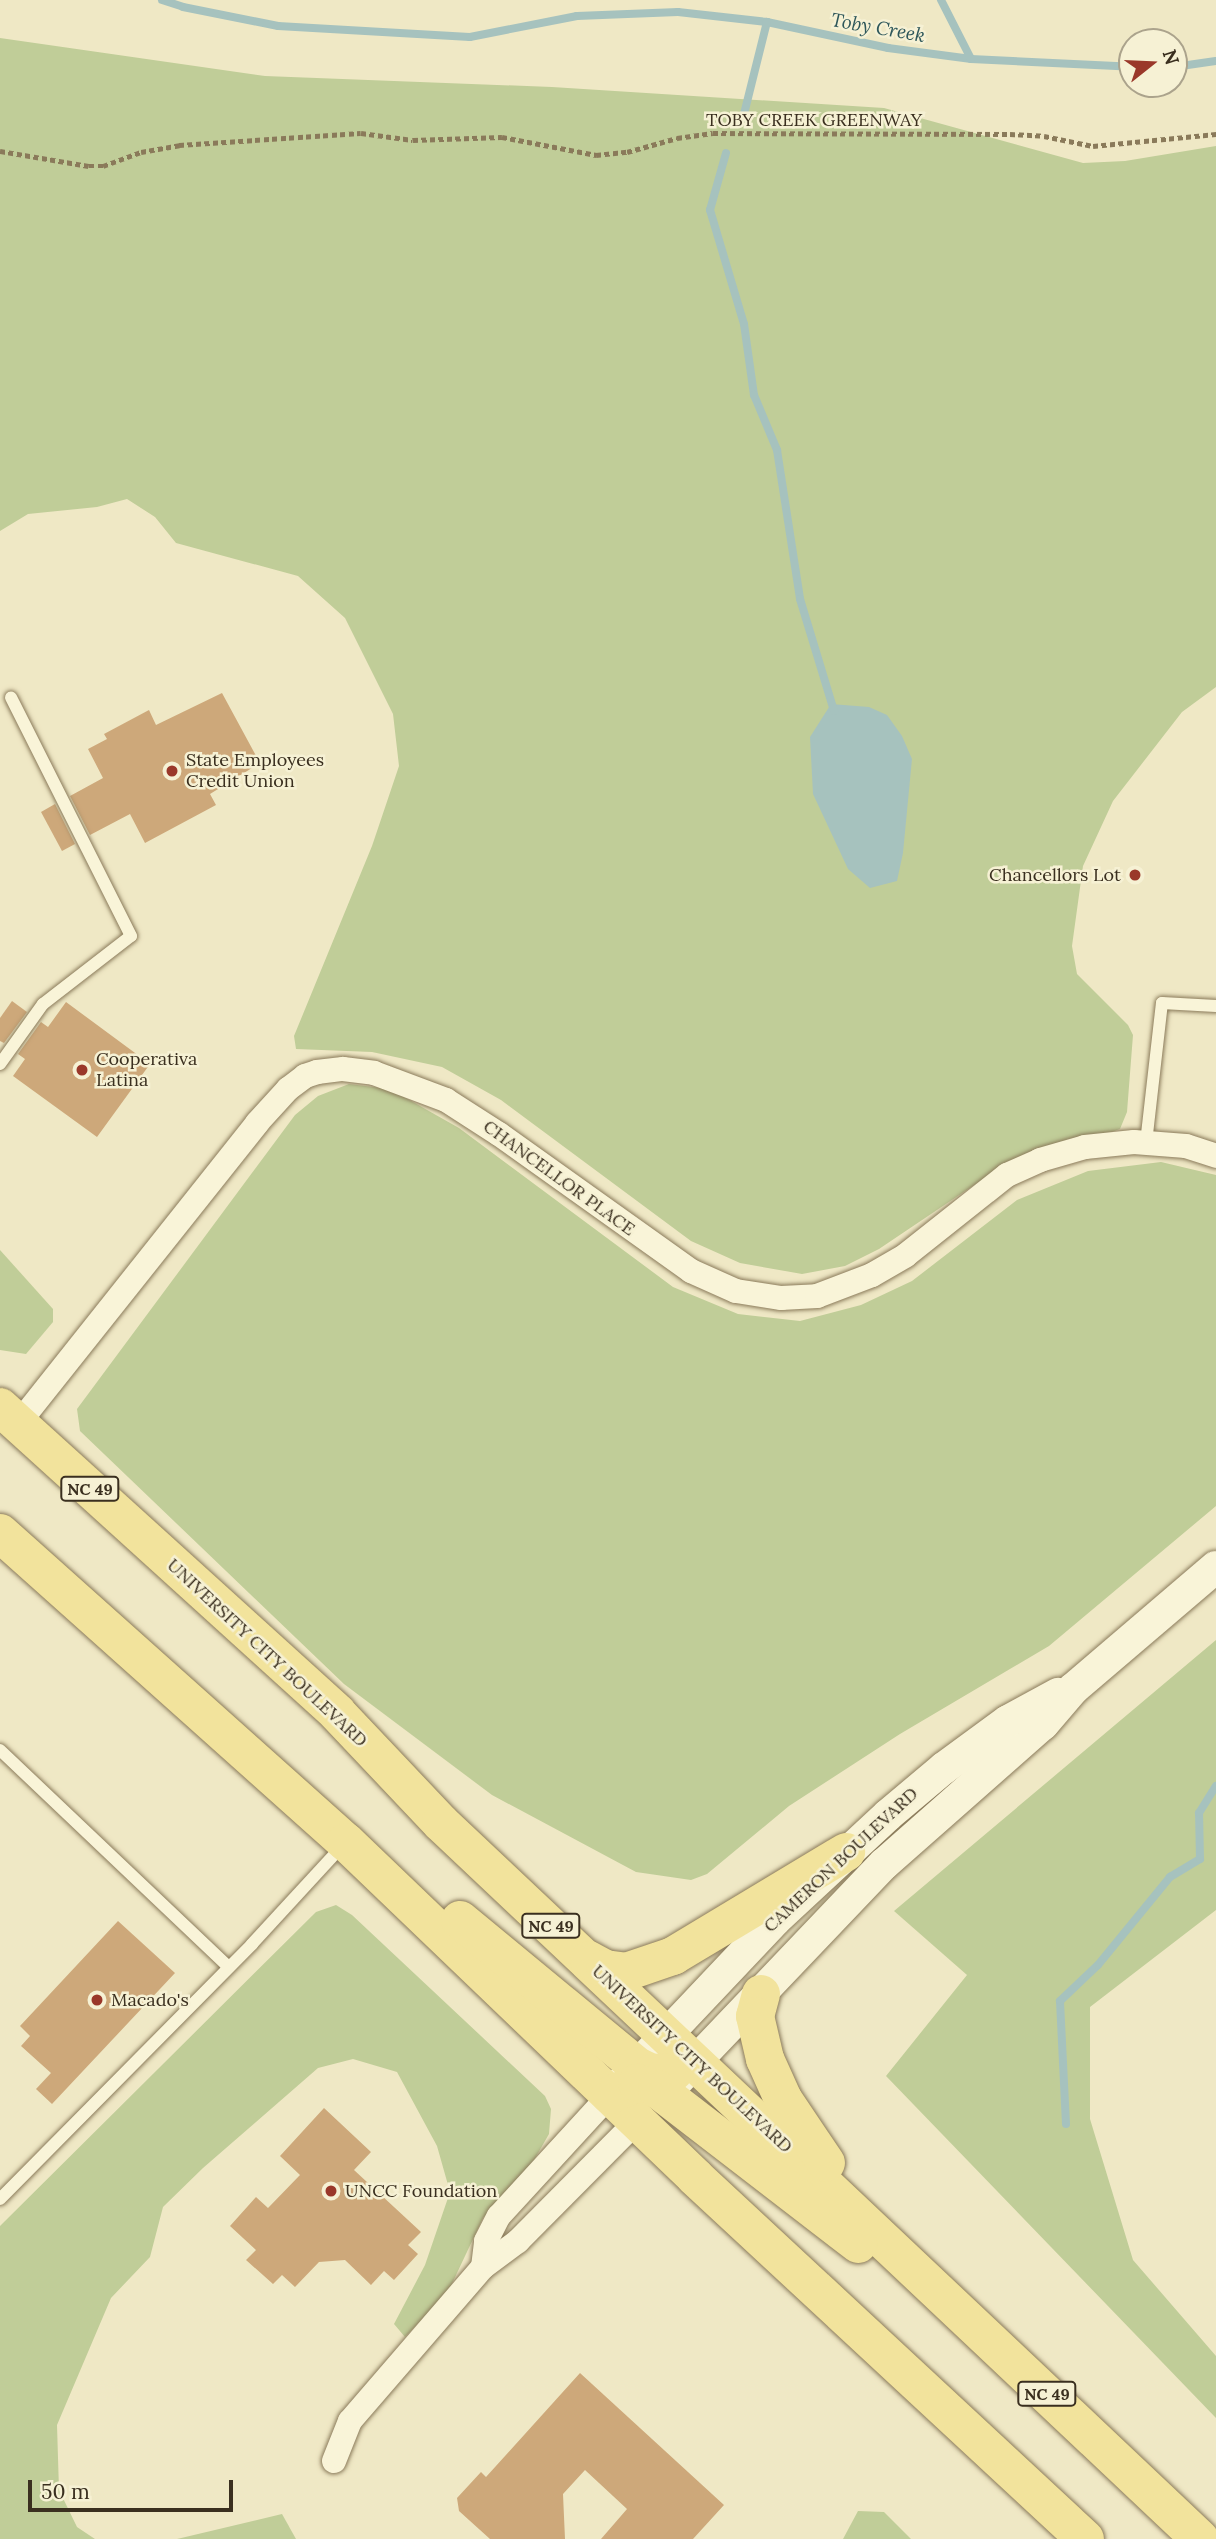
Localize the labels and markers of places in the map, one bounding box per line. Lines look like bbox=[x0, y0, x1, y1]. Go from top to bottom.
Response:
place label: State Employees Credit Union bbox=[186, 750, 324, 792]
marker: State Employees Credit Union bbox=[164, 763, 180, 779]
place label: Chancellors Lot bbox=[989, 864, 1121, 886]
marker: Chancellors Lot bbox=[1127, 867, 1143, 883]
place label: Cooperativa Latina bbox=[96, 1049, 197, 1092]
marker: Cooperativa Latina bbox=[74, 1062, 90, 1078]
place label: Macado's bbox=[111, 1989, 189, 2011]
marker: Macado's bbox=[89, 1992, 105, 2008]
place label: UNCC Foundation bbox=[345, 2180, 497, 2202]
marker: UNCC Foundation bbox=[323, 2183, 339, 2199]

